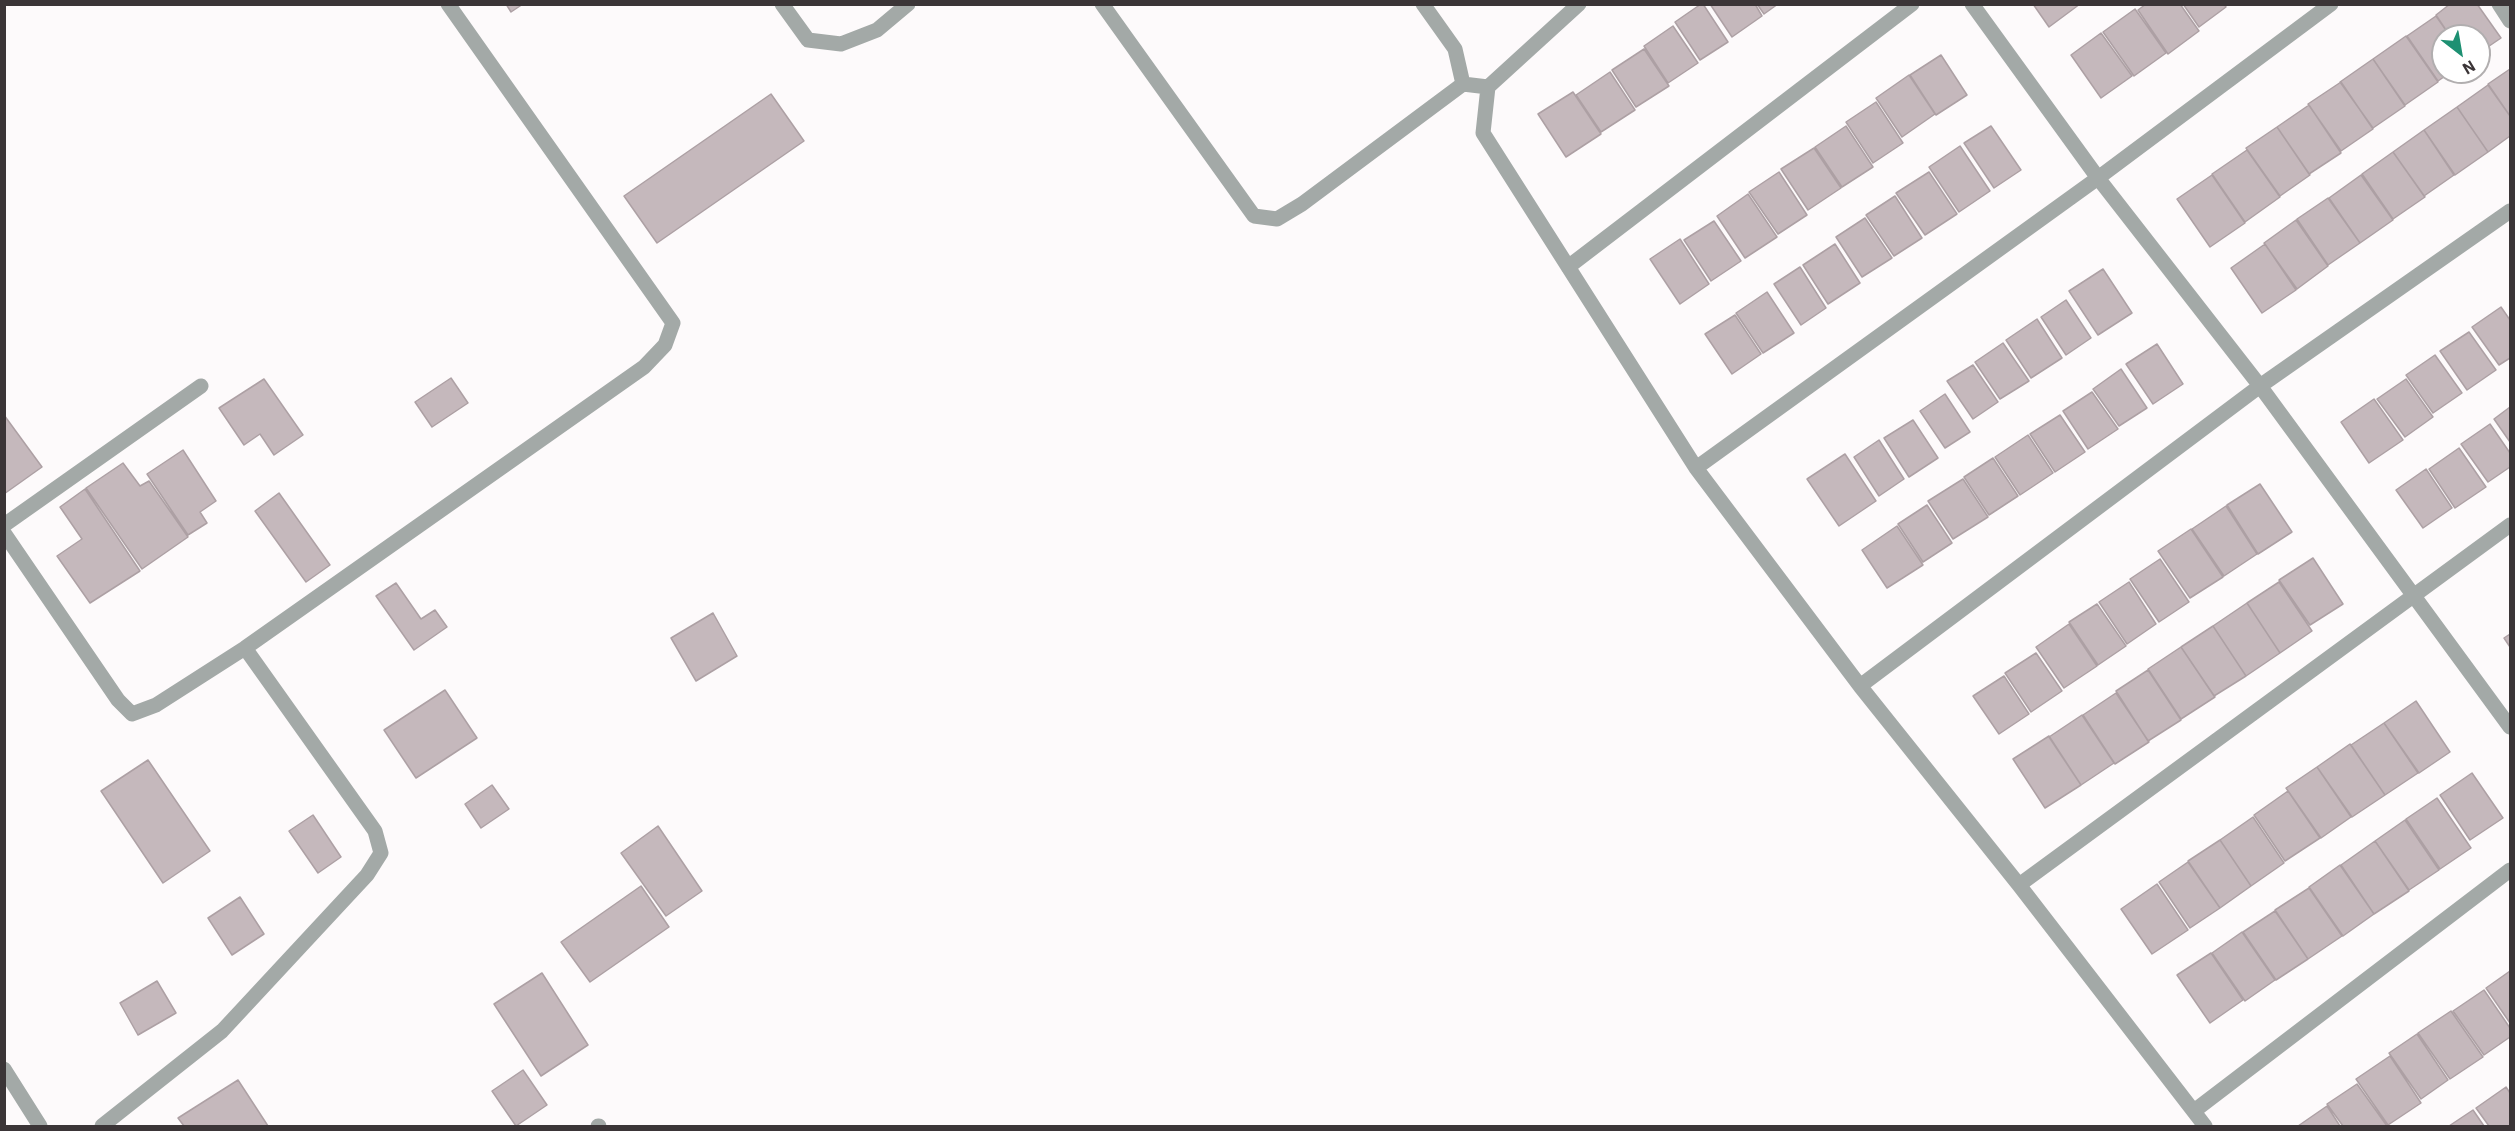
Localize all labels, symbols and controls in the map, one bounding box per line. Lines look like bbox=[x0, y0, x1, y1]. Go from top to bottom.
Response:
north arrow bbox=[2431, 24, 2491, 84]
text: N bbox=[2459, 56, 2479, 79]

